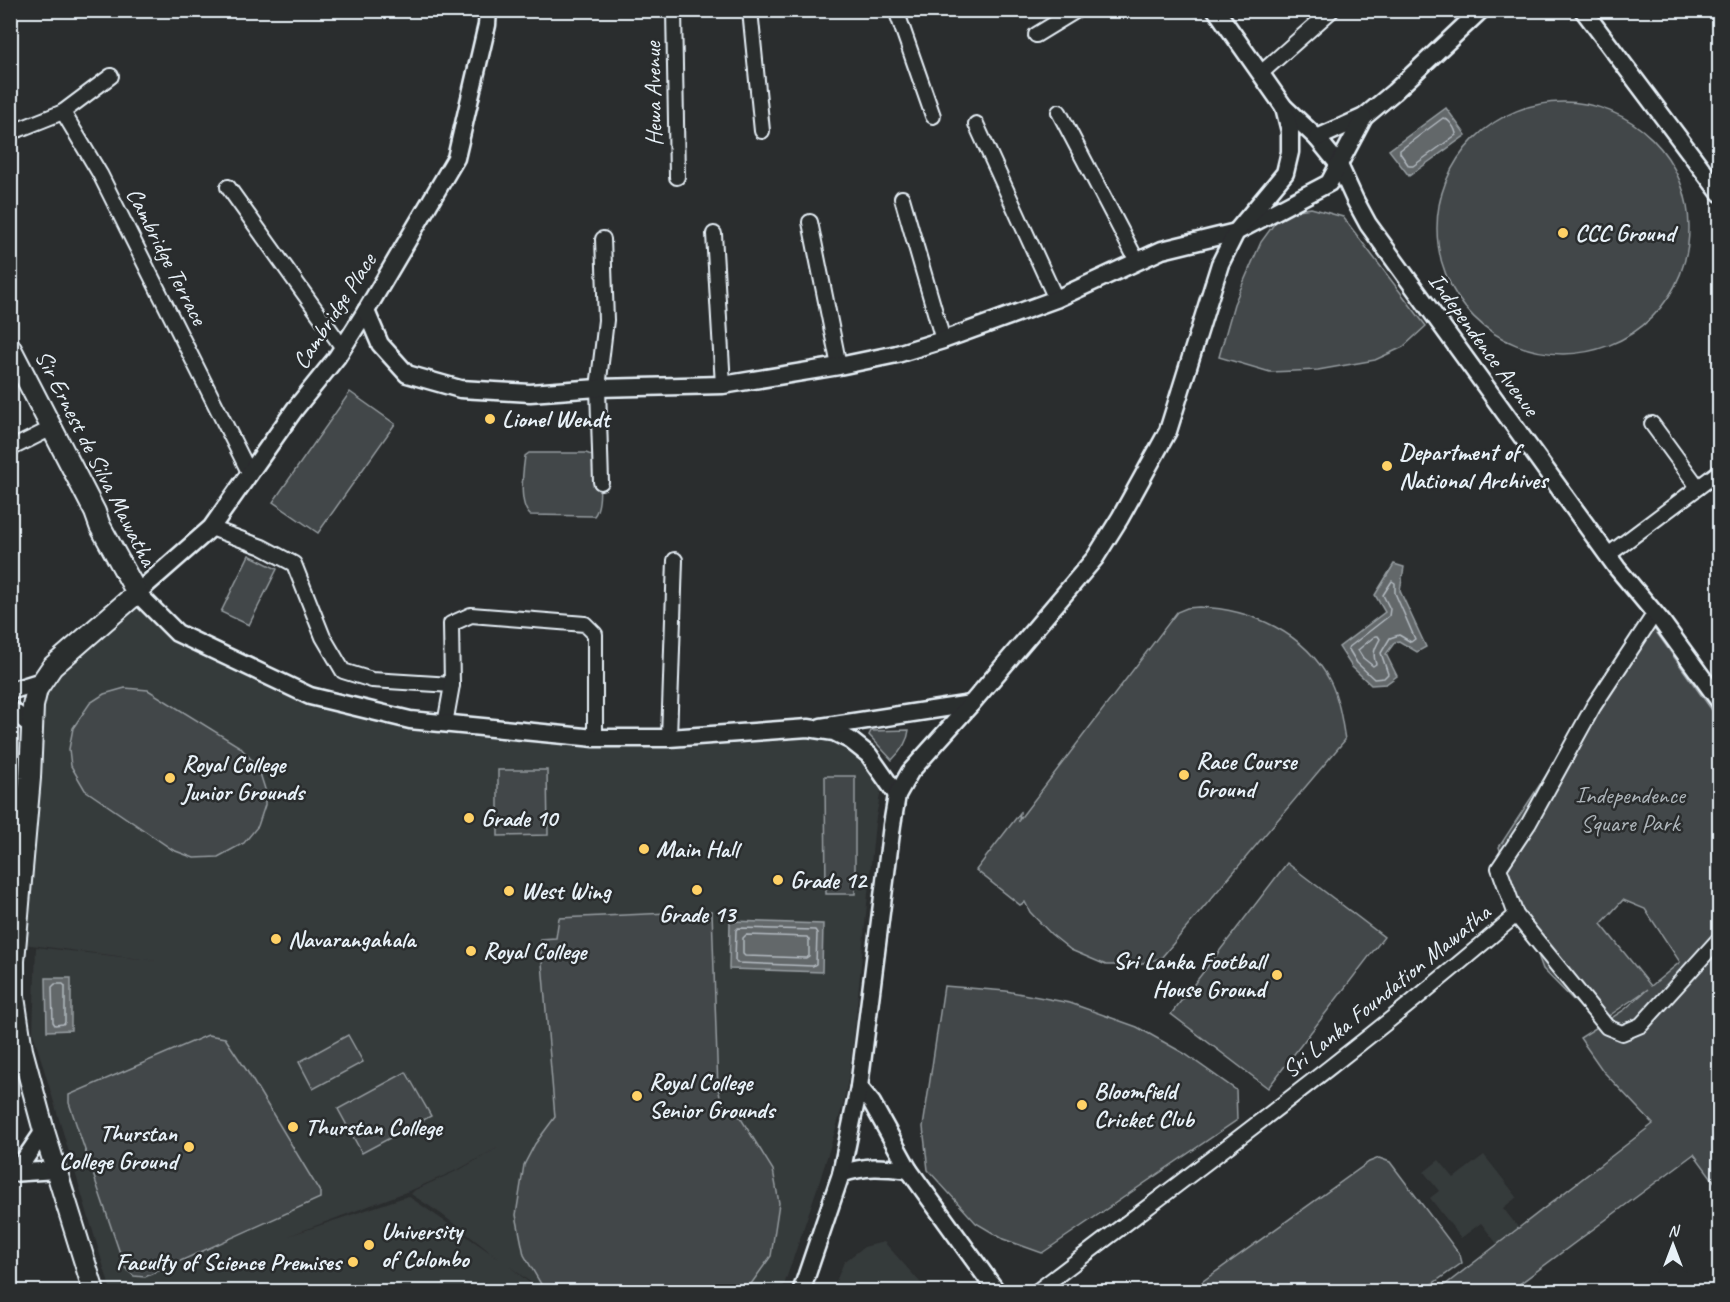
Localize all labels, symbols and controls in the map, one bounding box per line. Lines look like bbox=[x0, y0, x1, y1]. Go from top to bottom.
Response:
street label: Hewa Avenue bbox=[637, 39, 669, 146]
street label: Cambridge Terrace bbox=[120, 182, 215, 332]
place label: CCC Ground bbox=[1575, 218, 1679, 248]
marker: CCC Ground bbox=[1556, 226, 1570, 240]
street label: Cambridge Place bbox=[285, 245, 384, 375]
street label: Independence Avenue bbox=[1422, 266, 1548, 424]
street label: Sir Ernest de Silva Mawatha bbox=[28, 345, 164, 572]
place label: Lionel Wendt bbox=[502, 404, 612, 434]
marker: Lionel Wendt bbox=[483, 412, 497, 426]
place label: Department of National Archives bbox=[1399, 437, 1550, 495]
marker: Department of National Archives bbox=[1380, 459, 1394, 473]
place label: Race Course Ground bbox=[1196, 746, 1298, 804]
place label: Royal College Junior Grounds bbox=[180, 749, 307, 807]
marker: Race Course Ground bbox=[1177, 768, 1191, 782]
marker: Royal College Junior Grounds bbox=[163, 771, 177, 785]
park label: Independence Square Park bbox=[1575, 780, 1687, 838]
place label: Grade 10 bbox=[481, 803, 559, 833]
marker: Grade 10 bbox=[462, 811, 476, 825]
place label: Main Hall bbox=[656, 834, 743, 864]
marker: Main Hall bbox=[637, 842, 651, 856]
place label: Grade 12 bbox=[790, 865, 868, 895]
marker: Grade 12 bbox=[771, 873, 785, 887]
place label: West Wing bbox=[521, 876, 613, 906]
marker: Grade 13 bbox=[690, 883, 704, 897]
marker: West Wing bbox=[502, 884, 516, 898]
street label: Sri Lanka Foundation Mawatha bbox=[1276, 897, 1497, 1084]
place label: Grade 13 bbox=[659, 899, 737, 929]
place label: Navarangahala bbox=[288, 924, 417, 954]
marker: Navarangahala bbox=[269, 932, 283, 946]
place label: Royal College bbox=[483, 936, 588, 966]
marker: Royal College bbox=[464, 944, 478, 958]
place label: Sri Lanka Football House Ground bbox=[1113, 946, 1270, 1004]
marker: Sri Lanka Football House Ground bbox=[1270, 968, 1284, 982]
place label: Royal College Senior Grounds bbox=[649, 1067, 777, 1125]
place label: Bloomfield Cricket Club bbox=[1094, 1076, 1196, 1134]
marker: Royal College Senior Grounds bbox=[630, 1089, 644, 1103]
marker: Bloomfield Cricket Club bbox=[1075, 1098, 1089, 1112]
place label: Thurstan College bbox=[305, 1112, 444, 1142]
place label: Thurstan College Ground bbox=[59, 1118, 181, 1176]
marker: Thurstan College bbox=[286, 1120, 300, 1134]
marker: Thurstan College Ground bbox=[182, 1140, 196, 1154]
north arrow bbox=[1643, 1215, 1703, 1275]
place label: University of Colombo bbox=[381, 1216, 471, 1274]
text: N bbox=[1668, 1221, 1681, 1241]
marker: University of Colombo bbox=[362, 1238, 376, 1252]
place label: Faculty of Science Premises bbox=[116, 1247, 344, 1277]
marker: Faculty of Science Premises bbox=[346, 1255, 360, 1269]

